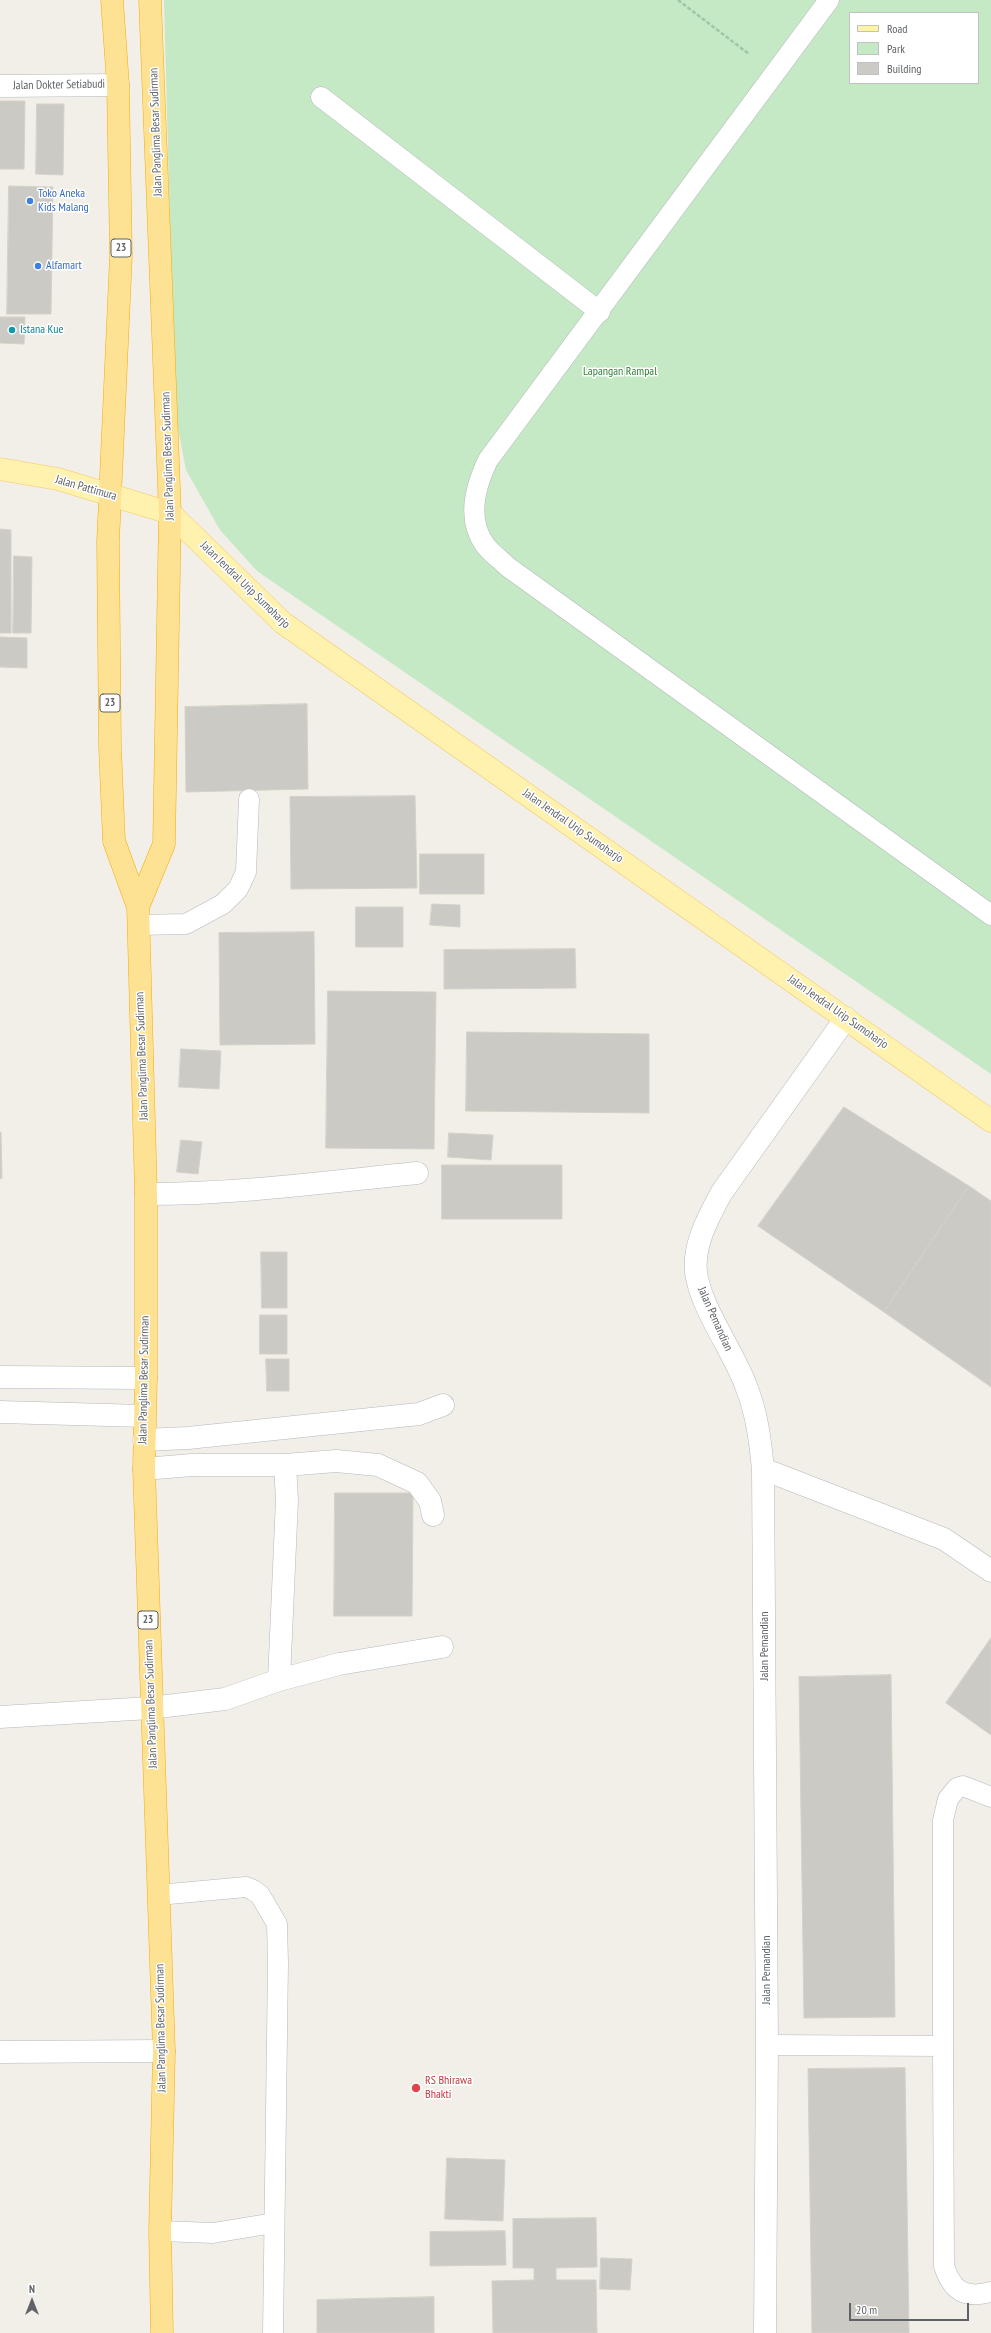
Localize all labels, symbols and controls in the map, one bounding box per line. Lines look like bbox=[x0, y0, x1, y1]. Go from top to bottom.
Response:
legend bbox=[849, 12, 979, 84]
text: Road bbox=[887, 21, 907, 36]
text: Park bbox=[887, 41, 905, 56]
text: Building bbox=[887, 61, 922, 76]
street label: Jalan Panglima Besar Sudirman bbox=[147, 67, 165, 197]
street label: Jalan Dokter Setiabudi bbox=[13, 77, 105, 93]
place label: Toko Aneka Kids Malang bbox=[38, 187, 89, 215]
marker: Toko Aneka Kids Malang bbox=[25, 196, 35, 206]
road number: 23 bbox=[111, 239, 131, 257]
place label: Alfamart bbox=[46, 259, 82, 273]
marker: Alfamart bbox=[33, 261, 43, 271]
place label: Istana Kue bbox=[20, 323, 63, 337]
marker: Istana Kue bbox=[7, 325, 17, 335]
park label: Lapangan Rampal bbox=[583, 365, 657, 379]
street label: Jalan Panglima Besar Sudirman bbox=[159, 391, 177, 521]
street label: Jalan Pattimura bbox=[54, 472, 118, 504]
street label: Jalan Jendral Urip Sumoharjo bbox=[197, 538, 293, 632]
road number: 23 bbox=[100, 694, 120, 712]
street label: Jalan Jendral Urip Sumoharjo bbox=[520, 786, 626, 866]
street label: Jalan Jendral Urip Sumoharjo bbox=[785, 972, 891, 1052]
street label: Jalan Panglima Besar Sudirman bbox=[133, 991, 151, 1121]
street label: Jalan Pemandian bbox=[694, 1285, 736, 1353]
street label: Jalan Panglima Besar Sudirman bbox=[136, 1316, 152, 1444]
road number: 23 bbox=[138, 1611, 158, 1629]
street label: Jalan Pemandian bbox=[758, 1612, 772, 1680]
street label: Jalan Panglima Besar Sudirman bbox=[142, 1639, 160, 1769]
street label: Jalan Pemandian bbox=[760, 1936, 774, 2004]
street label: Jalan Panglima Besar Sudirman bbox=[153, 1964, 169, 2092]
place label: RS Bhirawa Bhakti bbox=[425, 2074, 472, 2102]
marker: RS Bhirawa Bhakti bbox=[410, 2082, 422, 2094]
north arrow bbox=[12, 2281, 52, 2321]
text: N bbox=[29, 2282, 35, 2296]
scale bar bbox=[851, 2295, 971, 2321]
text: 20 m bbox=[856, 2302, 877, 2317]

